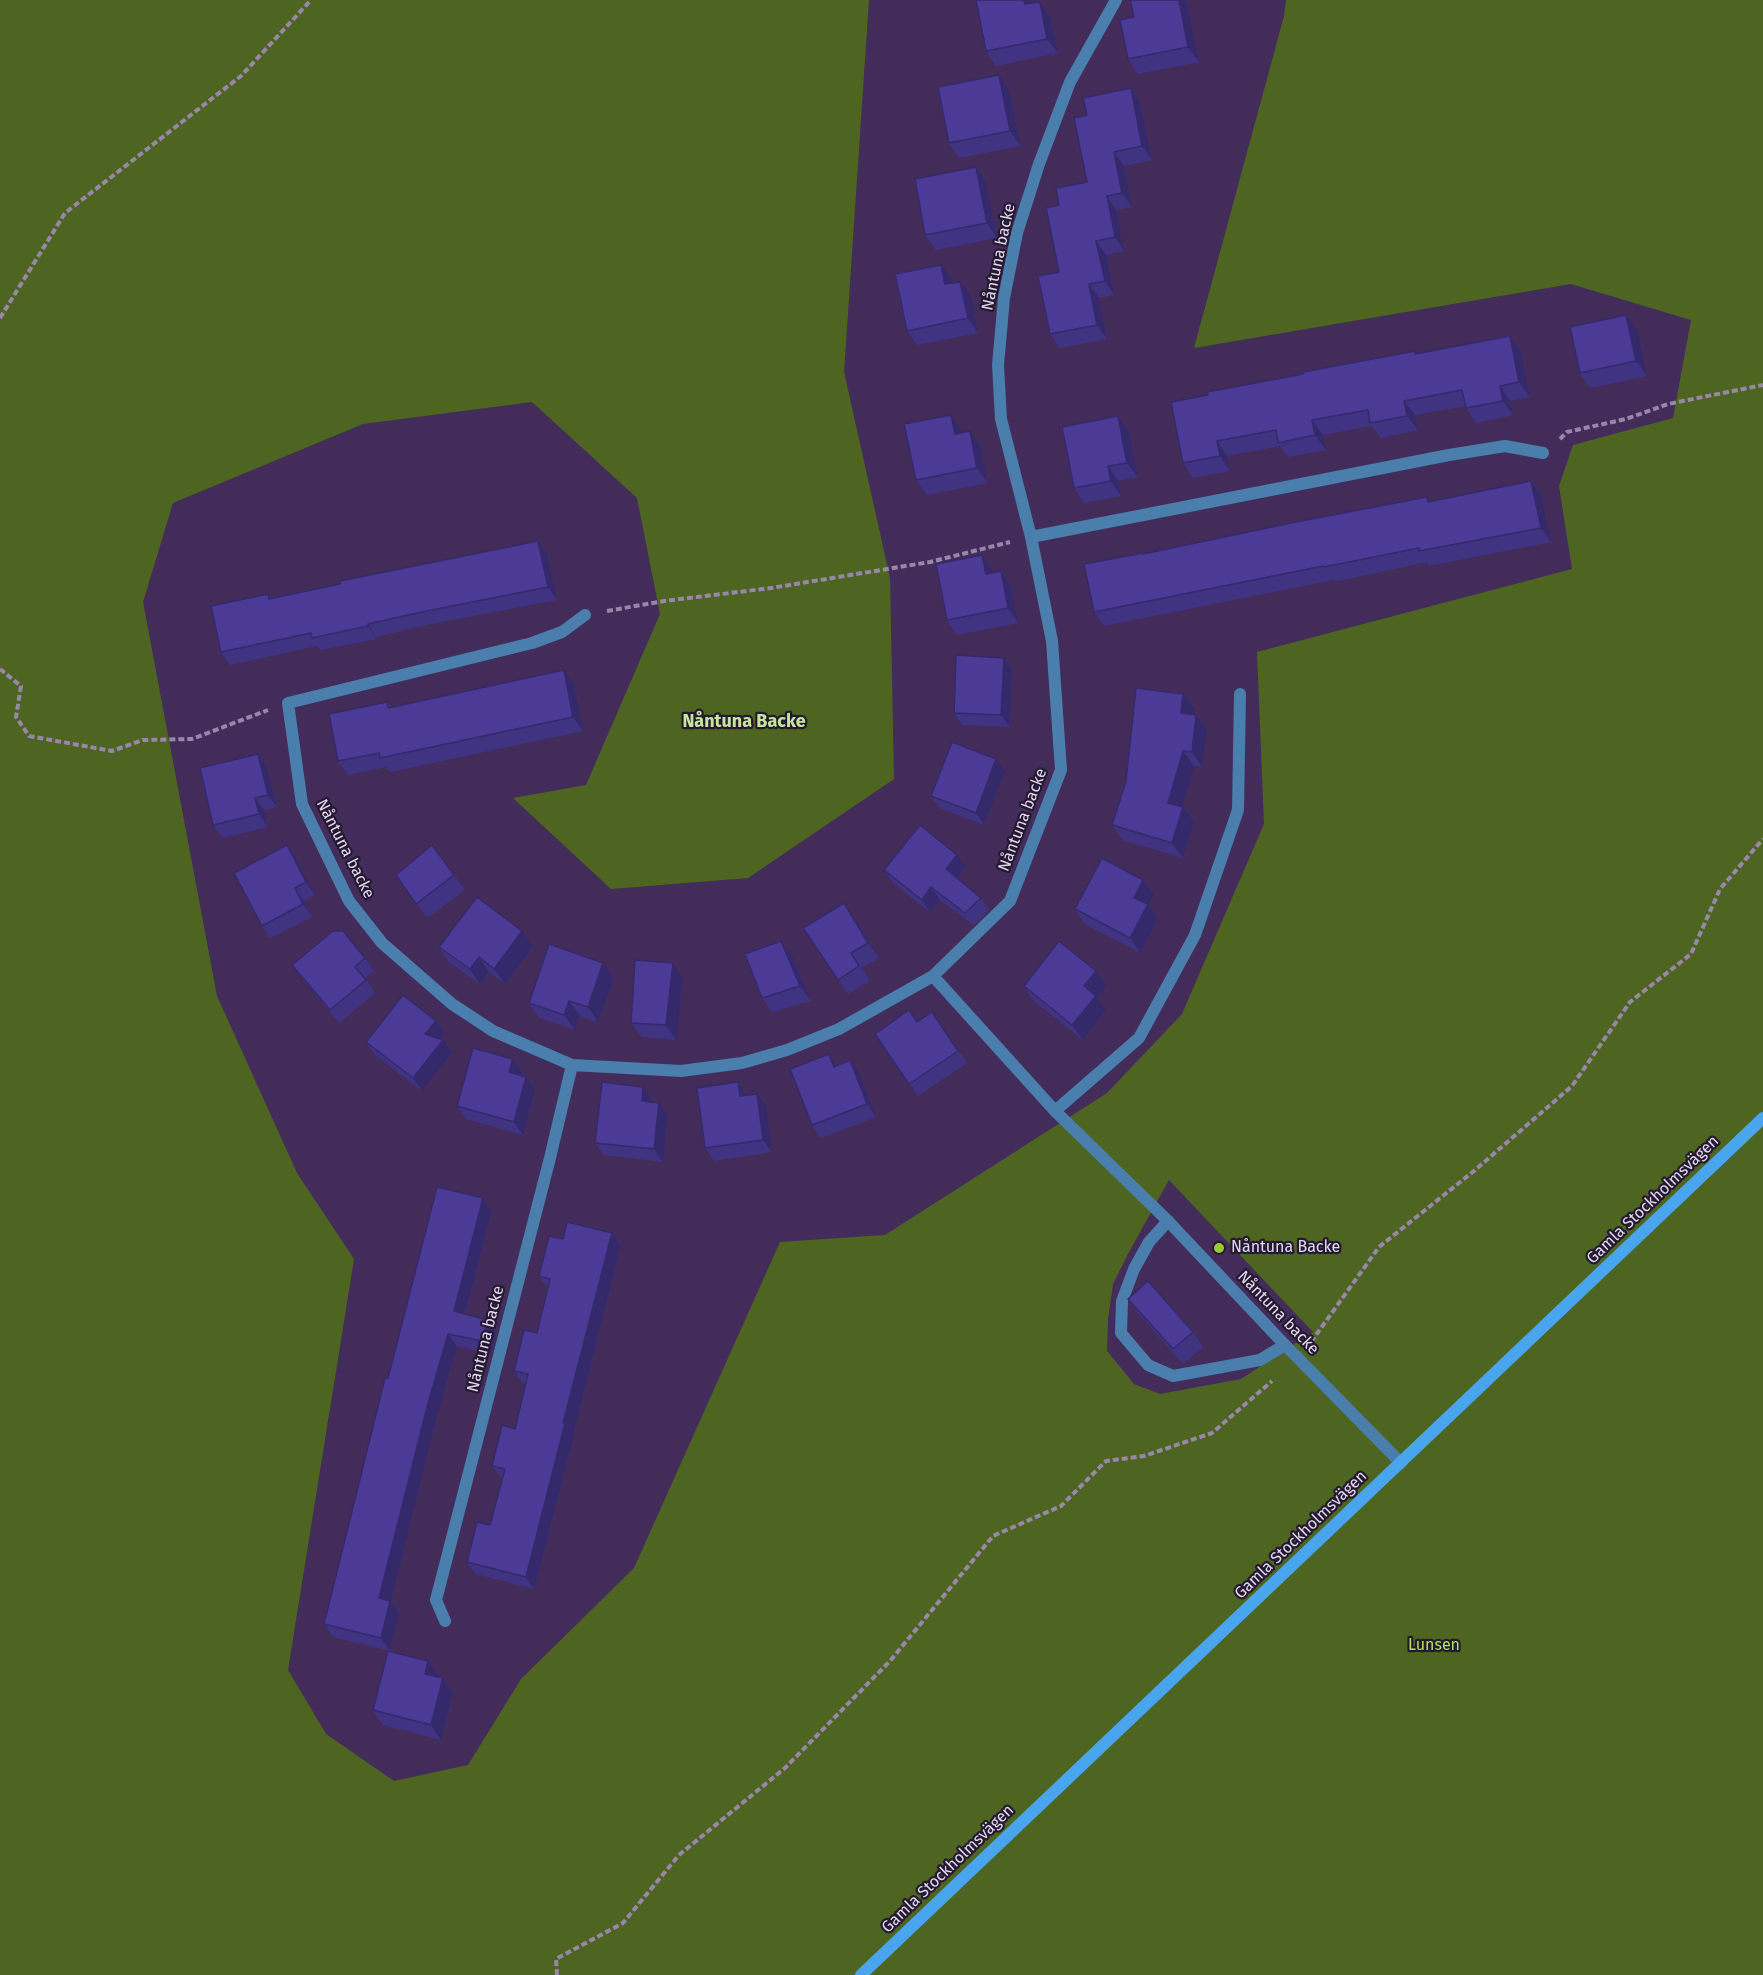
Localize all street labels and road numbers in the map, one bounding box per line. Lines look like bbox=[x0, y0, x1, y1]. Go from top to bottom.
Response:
street label: Nåntuna backe bbox=[978, 202, 1020, 312]
street label: Nåntuna backe bbox=[995, 766, 1051, 874]
street label: Nåntuna backe bbox=[312, 796, 378, 902]
street label: Gamla Stockholmsvägen bbox=[1583, 1132, 1723, 1268]
street label: Nåntuna backe bbox=[1233, 1267, 1323, 1359]
street label: Nåntuna backe bbox=[464, 1284, 508, 1394]
street label: Gamla Stockholmsvägen bbox=[1231, 1467, 1371, 1603]
street label: Gamla Stockholmsvägen bbox=[878, 1801, 1018, 1937]

